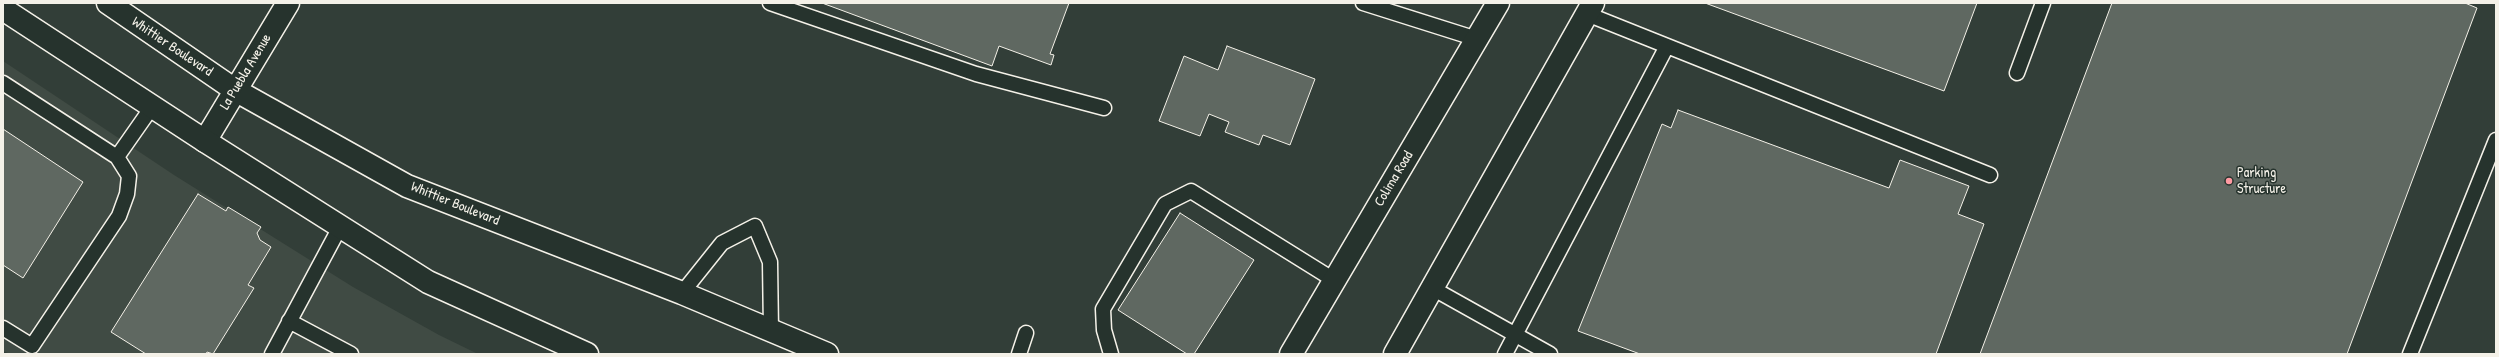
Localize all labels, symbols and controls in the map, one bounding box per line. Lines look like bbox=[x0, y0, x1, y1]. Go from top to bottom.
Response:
street label: Whittier Boulevard bbox=[128, 14, 216, 80]
street label: La Puebla Avenue bbox=[217, 31, 275, 113]
street label: Colima Road bbox=[1371, 148, 1417, 210]
place label: Parking Structure bbox=[2237, 165, 2286, 198]
marker: Parking Structure bbox=[2224, 176, 2234, 186]
street label: Whittier Boulevard bbox=[408, 179, 502, 229]

